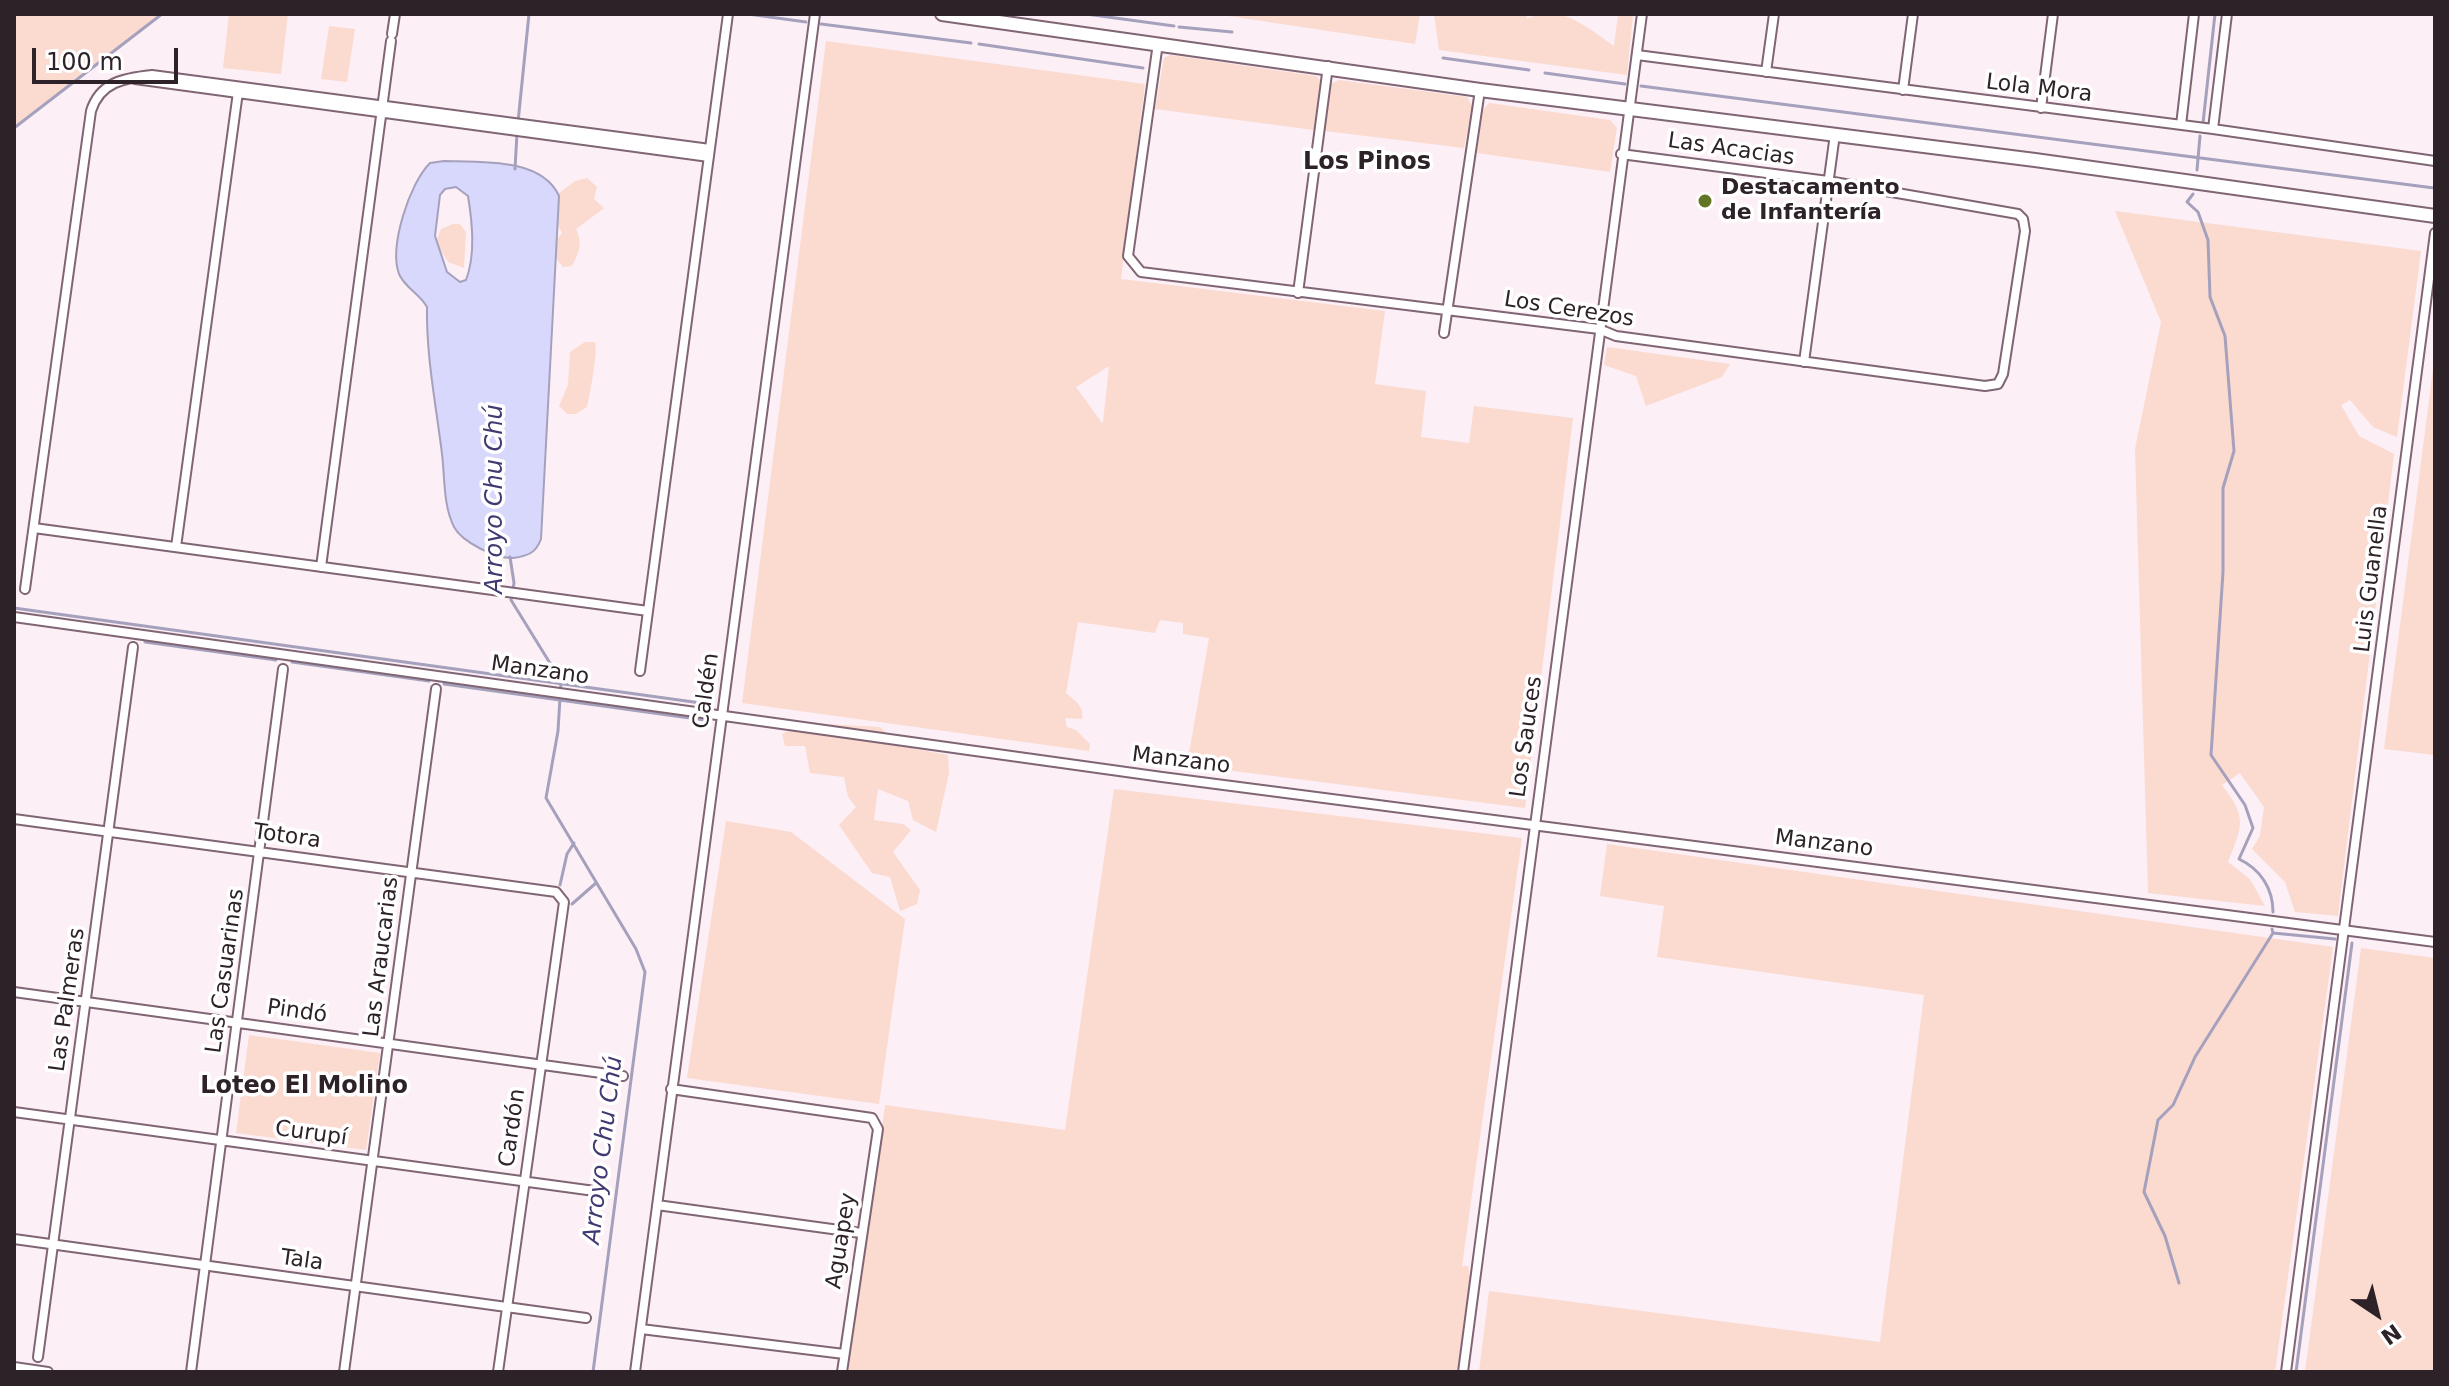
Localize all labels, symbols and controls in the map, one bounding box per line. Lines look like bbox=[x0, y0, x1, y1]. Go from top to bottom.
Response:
scale bar bbox=[36, 32, 182, 82]
text: 100 m bbox=[46, 48, 123, 76]
street label: Lola Mora bbox=[1984, 69, 2094, 109]
street label: Las Acacias bbox=[1666, 128, 1796, 172]
district label: Los Pinos bbox=[1303, 149, 1431, 177]
place label: Destacamento de Infantería bbox=[1721, 175, 1900, 226]
marker: Destacamento de Infantería bbox=[1696, 192, 1714, 210]
street label: Los Cerezos bbox=[1502, 287, 1636, 333]
water label: Arroyo Chu Chú bbox=[482, 404, 510, 594]
street label: Luis Guanella bbox=[2350, 504, 2394, 654]
street label: Manzano bbox=[489, 651, 591, 691]
street label: Caldén bbox=[689, 651, 725, 731]
street label: Los Sauces bbox=[1505, 675, 1549, 799]
street label: Manzano bbox=[1130, 742, 1232, 780]
street label: Totora bbox=[252, 819, 322, 855]
street label: Manzano bbox=[1773, 825, 1875, 863]
street label: Las Araucarias bbox=[359, 875, 405, 1039]
street label: Las Casuarinas bbox=[201, 887, 251, 1055]
street label: Las Palmeras bbox=[45, 926, 91, 1074]
street label: Pindó bbox=[265, 995, 329, 1029]
water label: Arroyo Chu Chú bbox=[578, 1054, 630, 1246]
district label: Loteo El Molino bbox=[200, 1073, 408, 1101]
street label: Cardón bbox=[494, 1087, 532, 1169]
street label: Curupí bbox=[273, 1116, 349, 1152]
street label: Aguapey bbox=[821, 1191, 863, 1291]
street label: Tala bbox=[279, 1245, 325, 1277]
north arrow bbox=[2337, 1274, 2417, 1354]
text: N bbox=[2376, 1319, 2406, 1350]

